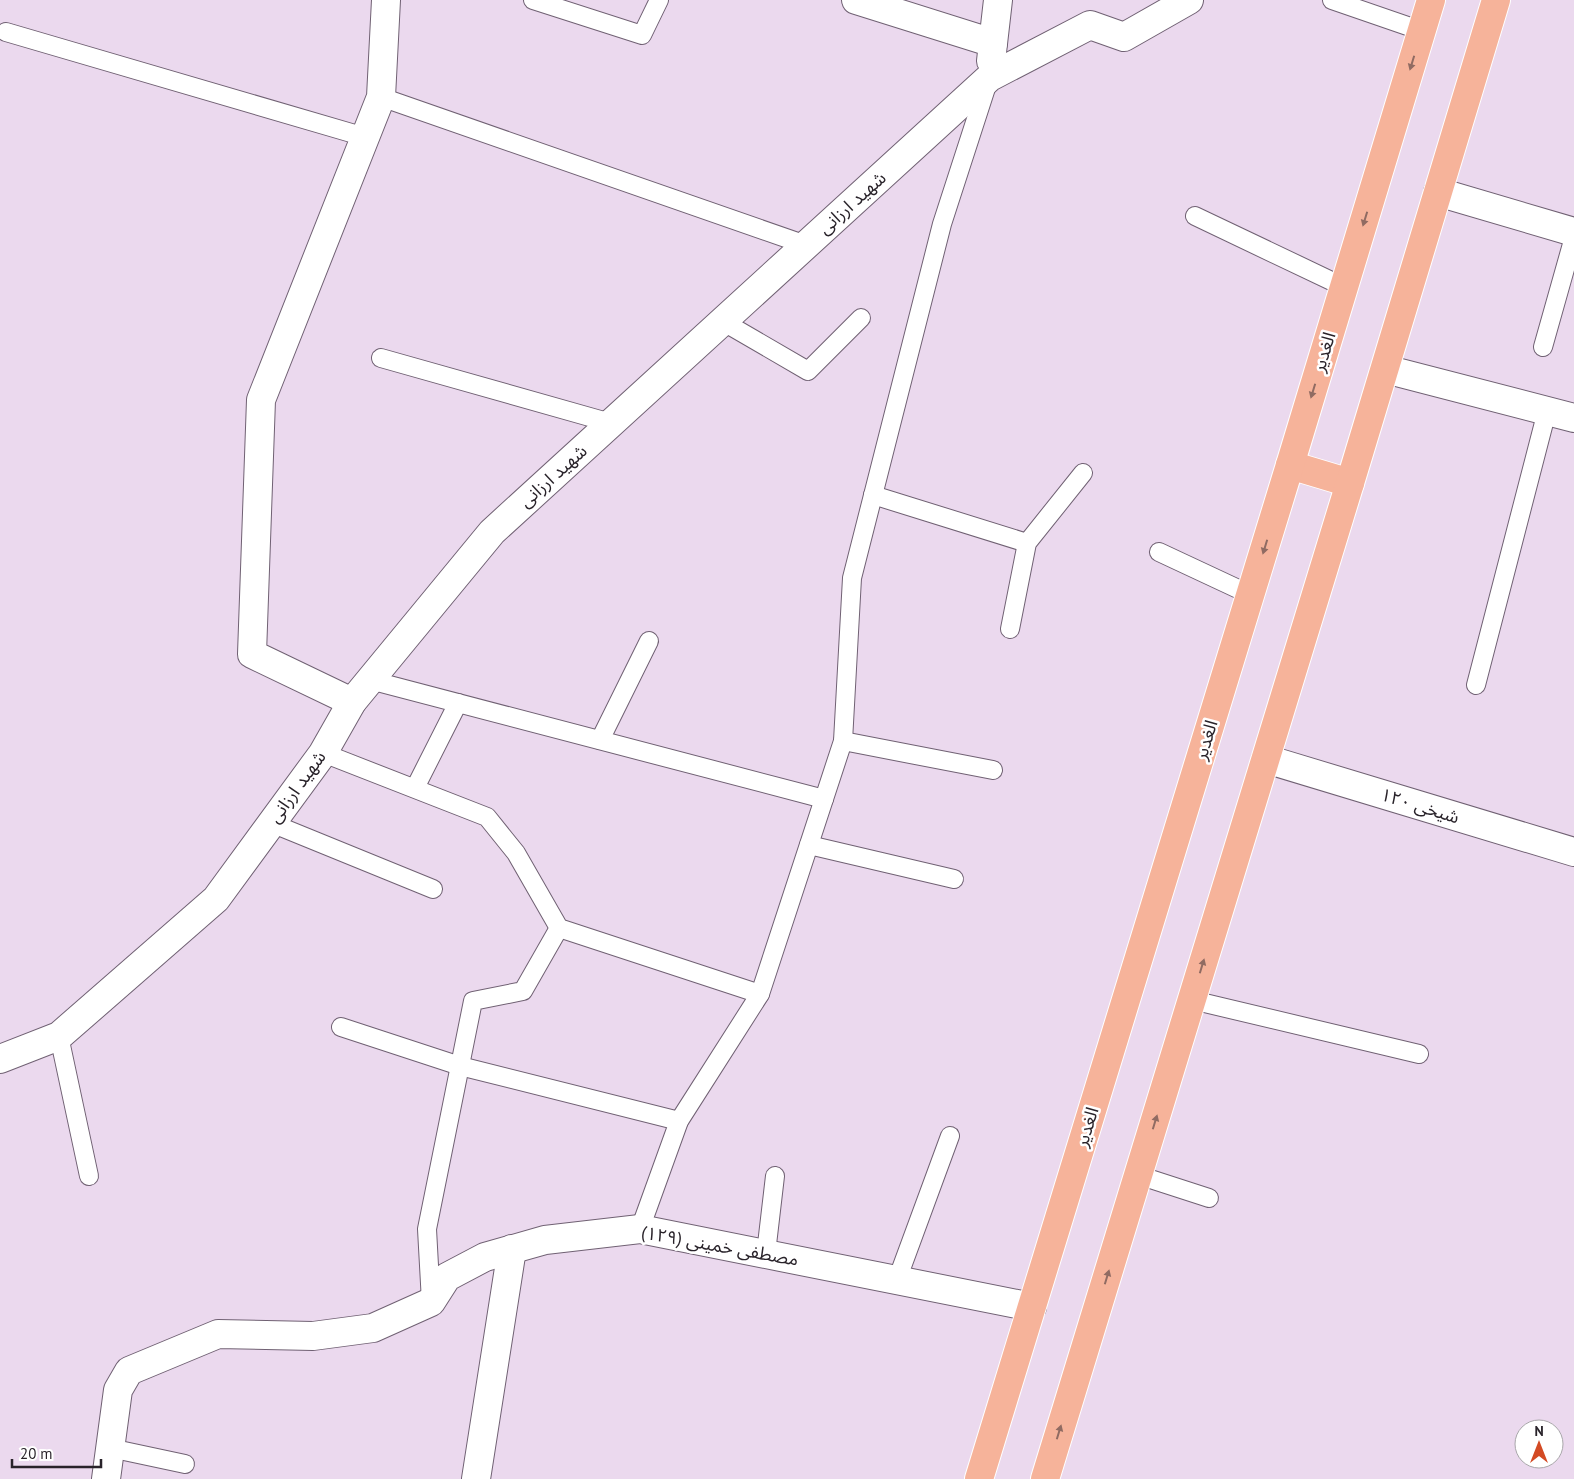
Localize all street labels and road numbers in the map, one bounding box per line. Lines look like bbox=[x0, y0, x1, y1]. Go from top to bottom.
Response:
street label: شهید ارزانی bbox=[813, 166, 890, 239]
street label: الغدیر bbox=[1306, 329, 1340, 376]
street label: شهید ارزانی bbox=[514, 439, 591, 512]
street label: الغدیر bbox=[1188, 717, 1222, 764]
street label: شهید ارزانی bbox=[263, 746, 331, 827]
street label: شیخی ۱۲۰ bbox=[1378, 783, 1462, 828]
street label: الغدیر bbox=[1069, 1104, 1103, 1151]
street label: مصطفی خمینی (۱۲۹) bbox=[640, 1220, 800, 1271]

